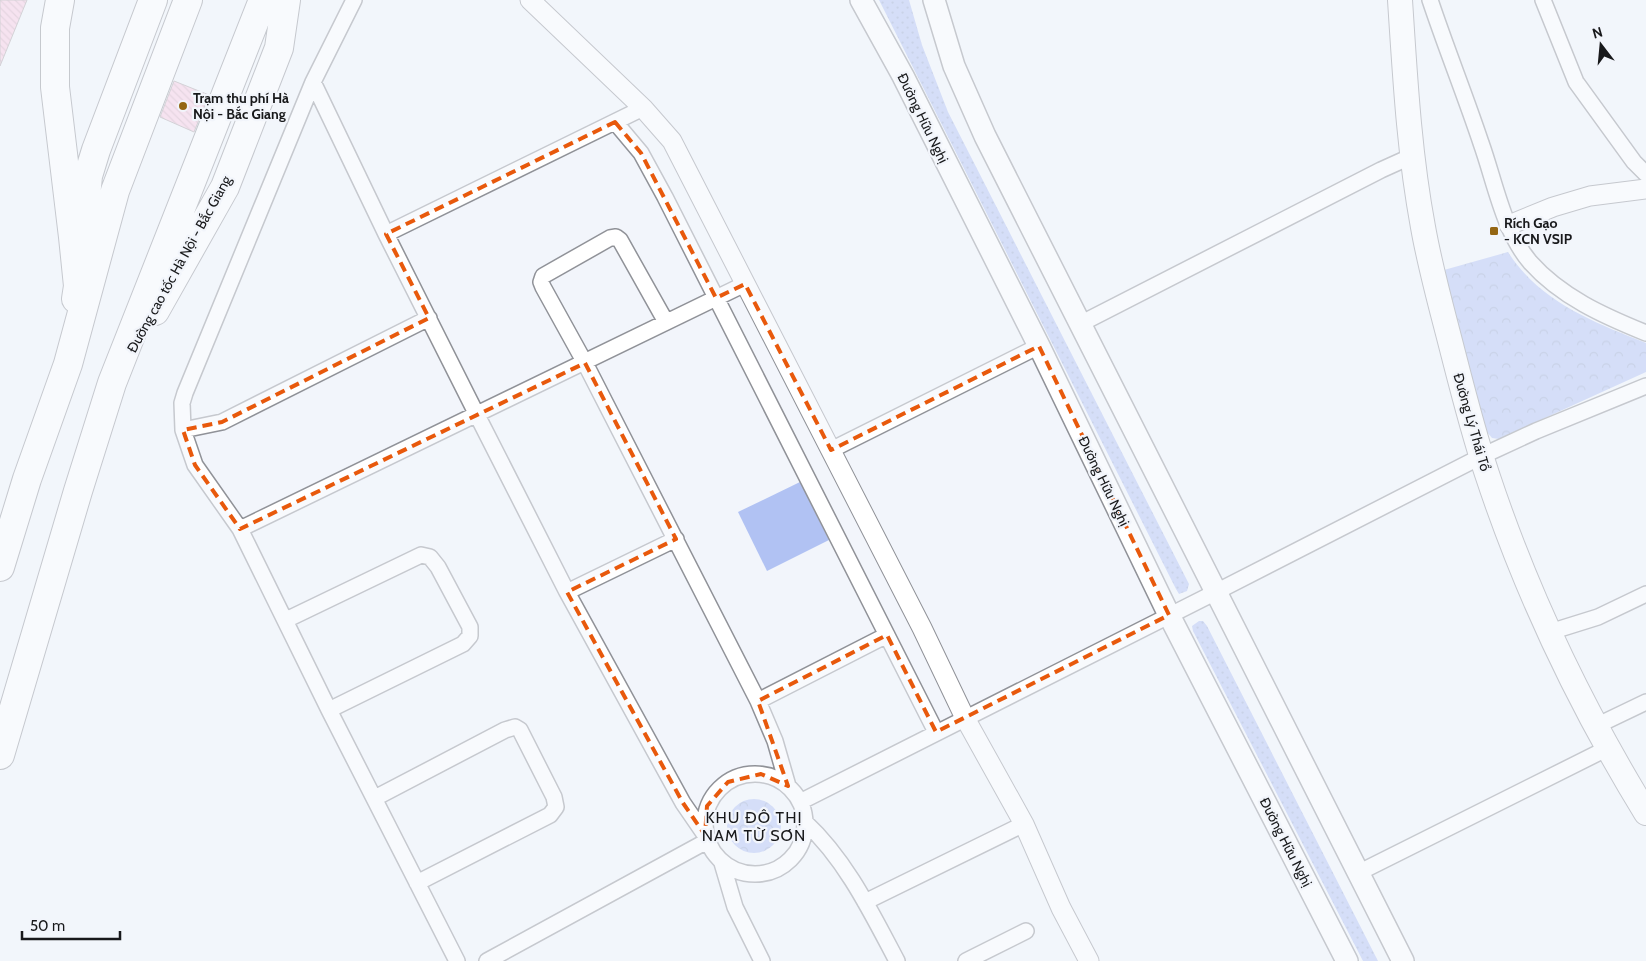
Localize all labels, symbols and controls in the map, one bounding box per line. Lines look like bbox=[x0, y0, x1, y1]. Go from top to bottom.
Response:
north arrow bbox=[1576, 20, 1626, 70]
text: N bbox=[1590, 22, 1605, 43]
street label: Đường Hữu Nghị bbox=[893, 70, 953, 166]
place label: Trạm thu phí Hà Nội - Bắc Giang bbox=[193, 89, 289, 123]
marker: Trạm thu phí Hà Nội - Bắc Giang bbox=[177, 100, 189, 112]
street label: Đường cao tốc Hà Nội - Bắc Giang bbox=[123, 171, 236, 356]
place label: Rích Gạo - KCN VSIP bbox=[1504, 214, 1573, 248]
marker: Rích Gạo - KCN VSIP bbox=[1488, 225, 1500, 237]
street label: Đường Lý Thái Tổ bbox=[1449, 371, 1495, 473]
street label: Đường Hữu Nghị bbox=[1074, 433, 1134, 529]
street label: Đường Hữu Nghị bbox=[1256, 794, 1316, 890]
district label: KHU ĐÔ THỊ NAM TỪ SƠN bbox=[702, 808, 806, 845]
scale bar bbox=[22, 908, 120, 940]
text: 50 m bbox=[30, 917, 65, 935]

